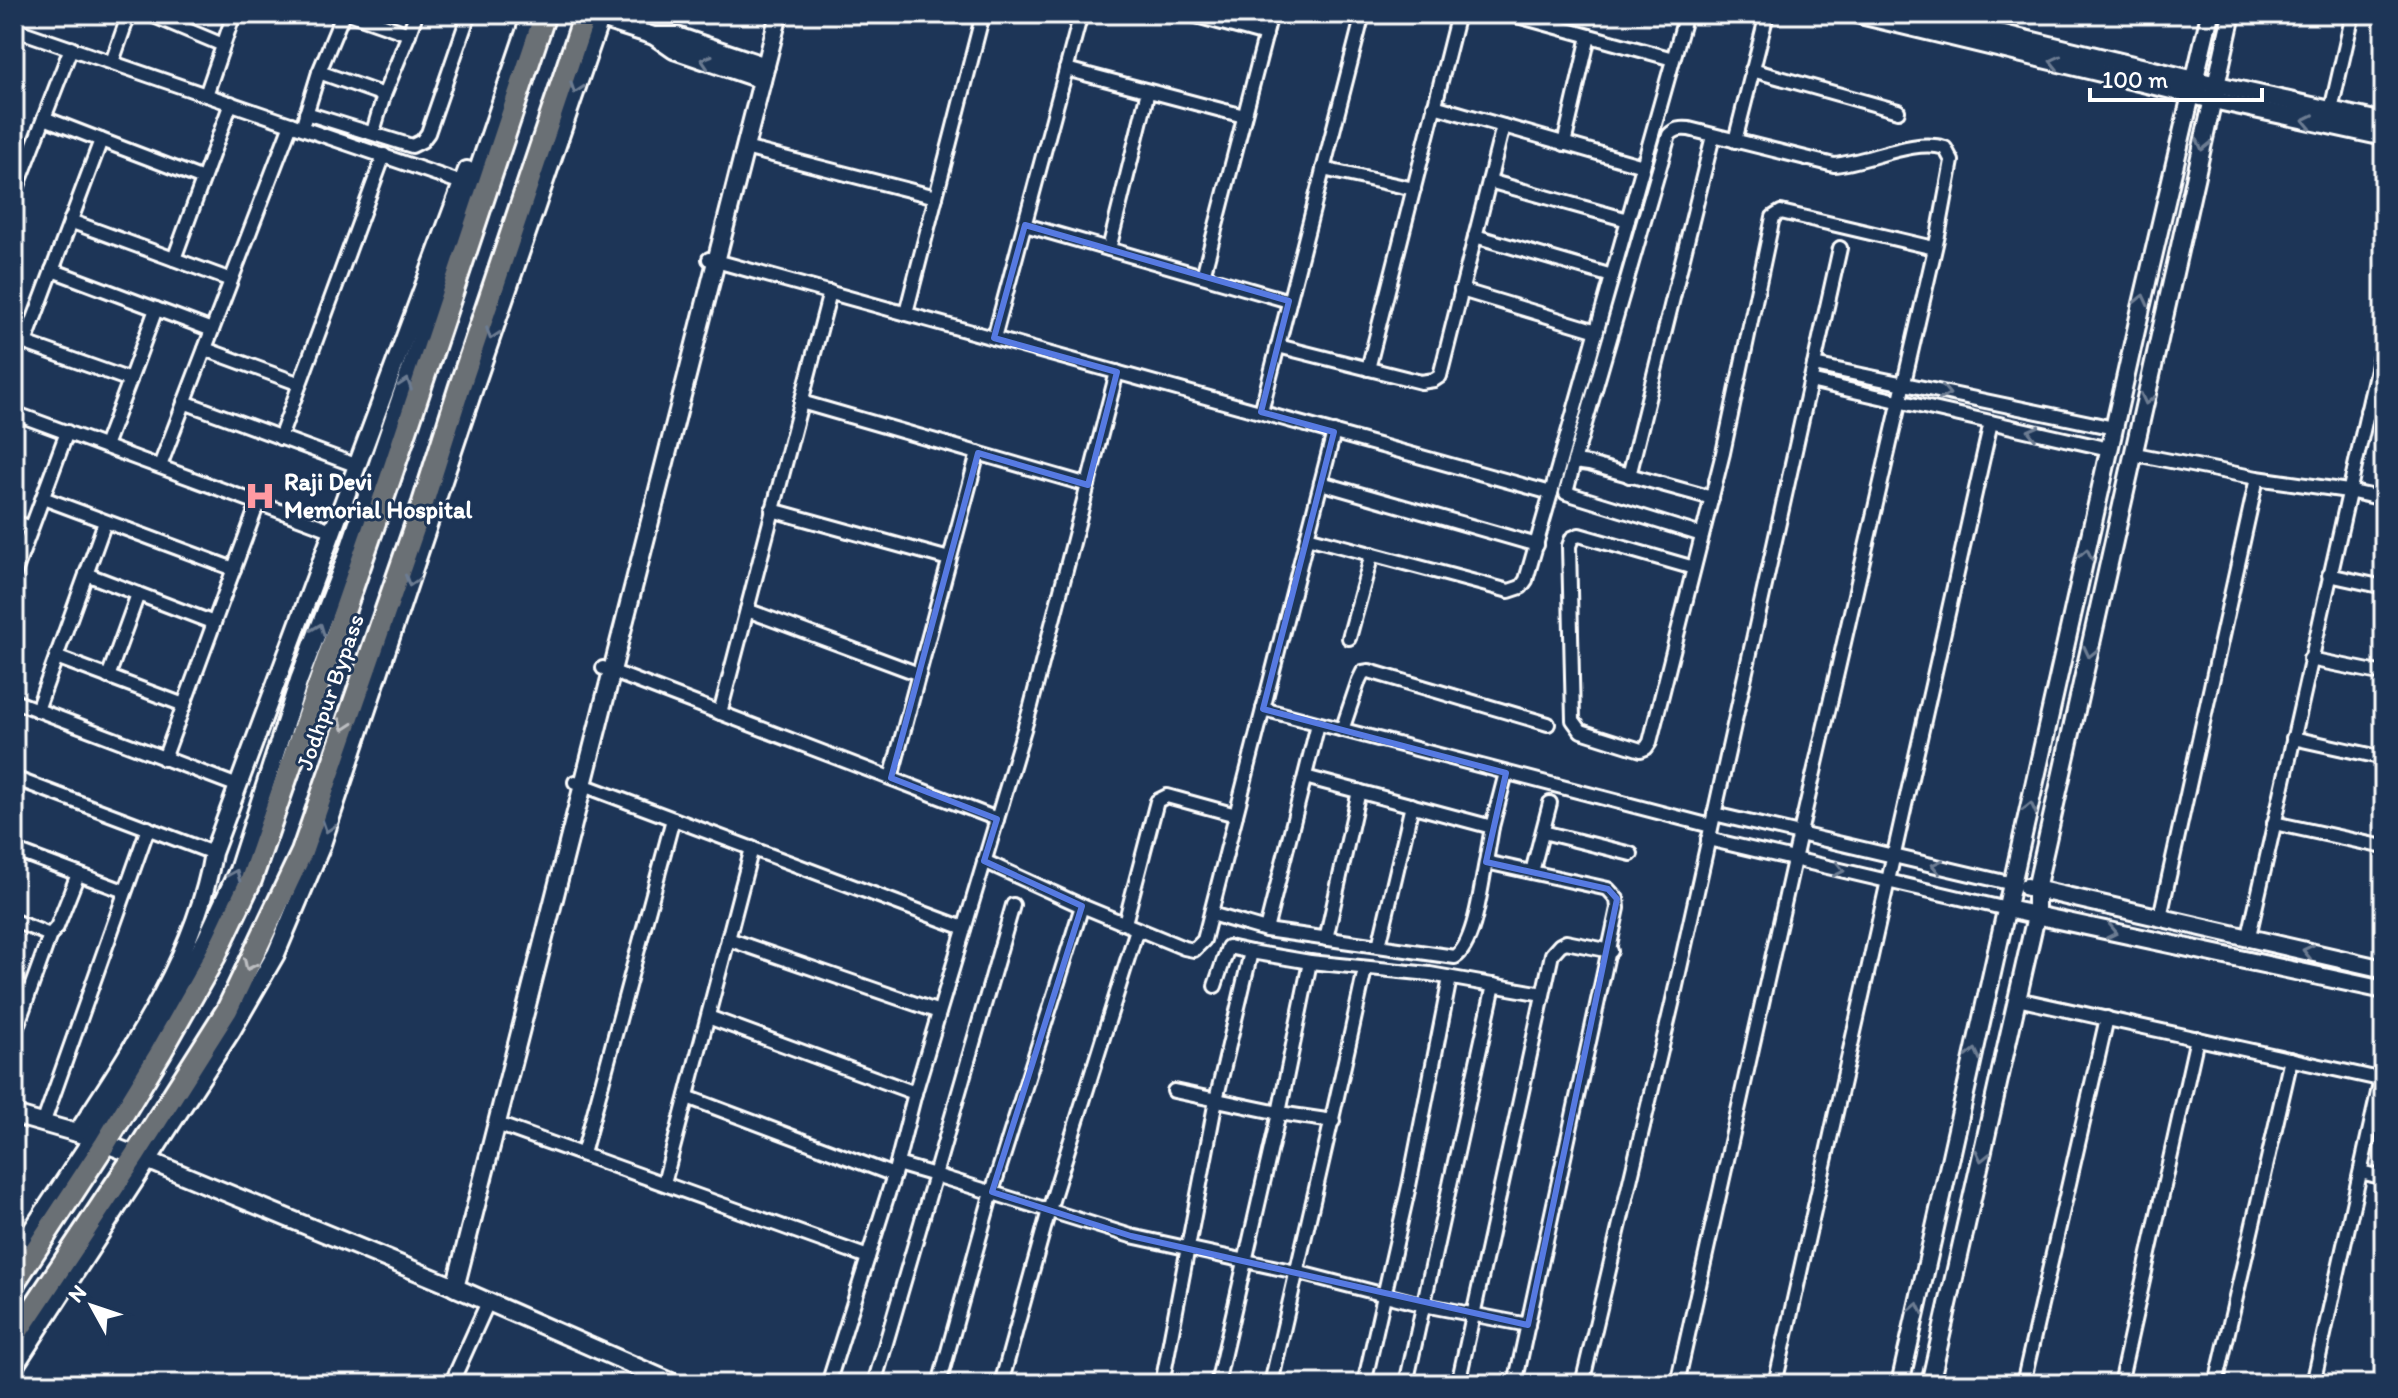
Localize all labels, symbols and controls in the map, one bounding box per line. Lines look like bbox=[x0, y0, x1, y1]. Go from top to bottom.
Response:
scale bar bbox=[2090, 52, 2262, 102]
one-way arrow bbox=[2048, 54, 2062, 71]
one-way arrow bbox=[700, 55, 714, 71]
text: 100 m bbox=[2102, 65, 2168, 94]
one-way arrow bbox=[570, 80, 586, 94]
one-way arrow bbox=[2301, 113, 2315, 130]
one-way arrow bbox=[2195, 138, 2212, 151]
one-way arrow bbox=[2133, 294, 2150, 308]
one-way arrow bbox=[486, 326, 502, 340]
one-way arrow bbox=[396, 377, 412, 391]
one-way arrow bbox=[1937, 384, 1951, 401]
one-way arrow bbox=[2139, 391, 2156, 405]
one-way arrow bbox=[2027, 424, 2041, 441]
place label: Raji Devi Memorial Hospital bbox=[284, 467, 472, 525]
hospital icon: Raji Devi Memorial Hospital bbox=[243, 479, 277, 513]
one-way arrow bbox=[2077, 548, 2094, 561]
one-way arrow bbox=[405, 573, 421, 587]
street label: Jodhpur Bypass bbox=[289, 610, 370, 774]
one-way arrow bbox=[309, 623, 326, 637]
one-way arrow bbox=[2082, 645, 2099, 659]
one-way arrow bbox=[339, 717, 355, 731]
one-way arrow bbox=[2021, 802, 2038, 815]
one-way arrow bbox=[321, 819, 337, 833]
one-way arrow bbox=[1930, 859, 1944, 876]
one-way arrow bbox=[1831, 860, 1845, 877]
one-way arrow bbox=[226, 869, 242, 883]
one-way arrow bbox=[2105, 923, 2118, 940]
one-way arrow bbox=[2302, 943, 2316, 960]
one-way arrow bbox=[243, 957, 259, 972]
one-way arrow bbox=[1965, 1048, 1982, 1062]
one-way arrow bbox=[1974, 1149, 1991, 1163]
north arrow bbox=[52, 1266, 132, 1346]
text: N bbox=[62, 1279, 92, 1308]
one-way arrow bbox=[1908, 1302, 1925, 1315]

